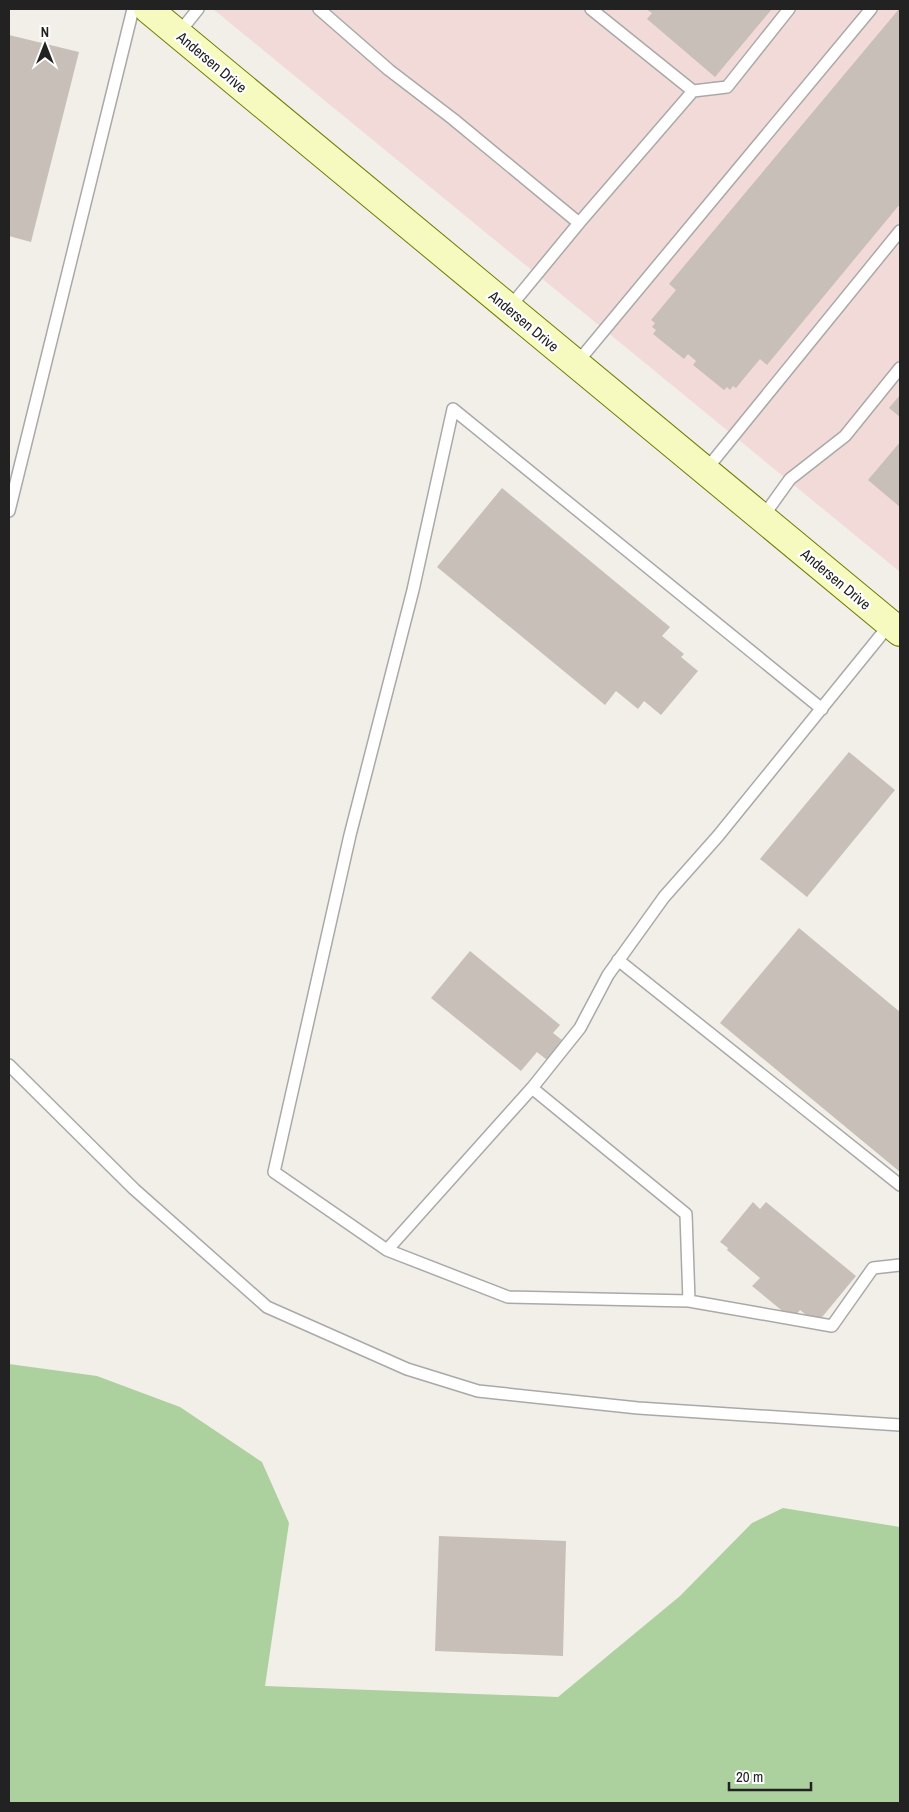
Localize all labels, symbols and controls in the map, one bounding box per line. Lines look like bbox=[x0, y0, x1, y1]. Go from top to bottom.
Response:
north arrow bbox=[20, 20, 70, 70]
text: N bbox=[41, 23, 49, 41]
street label: Andersen Drive bbox=[172, 26, 252, 98]
street label: Andersen Drive bbox=[484, 285, 564, 357]
street label: Andersen Drive bbox=[796, 543, 876, 615]
scale bar bbox=[729, 1760, 812, 1792]
text: 20 m bbox=[736, 1766, 763, 1787]

